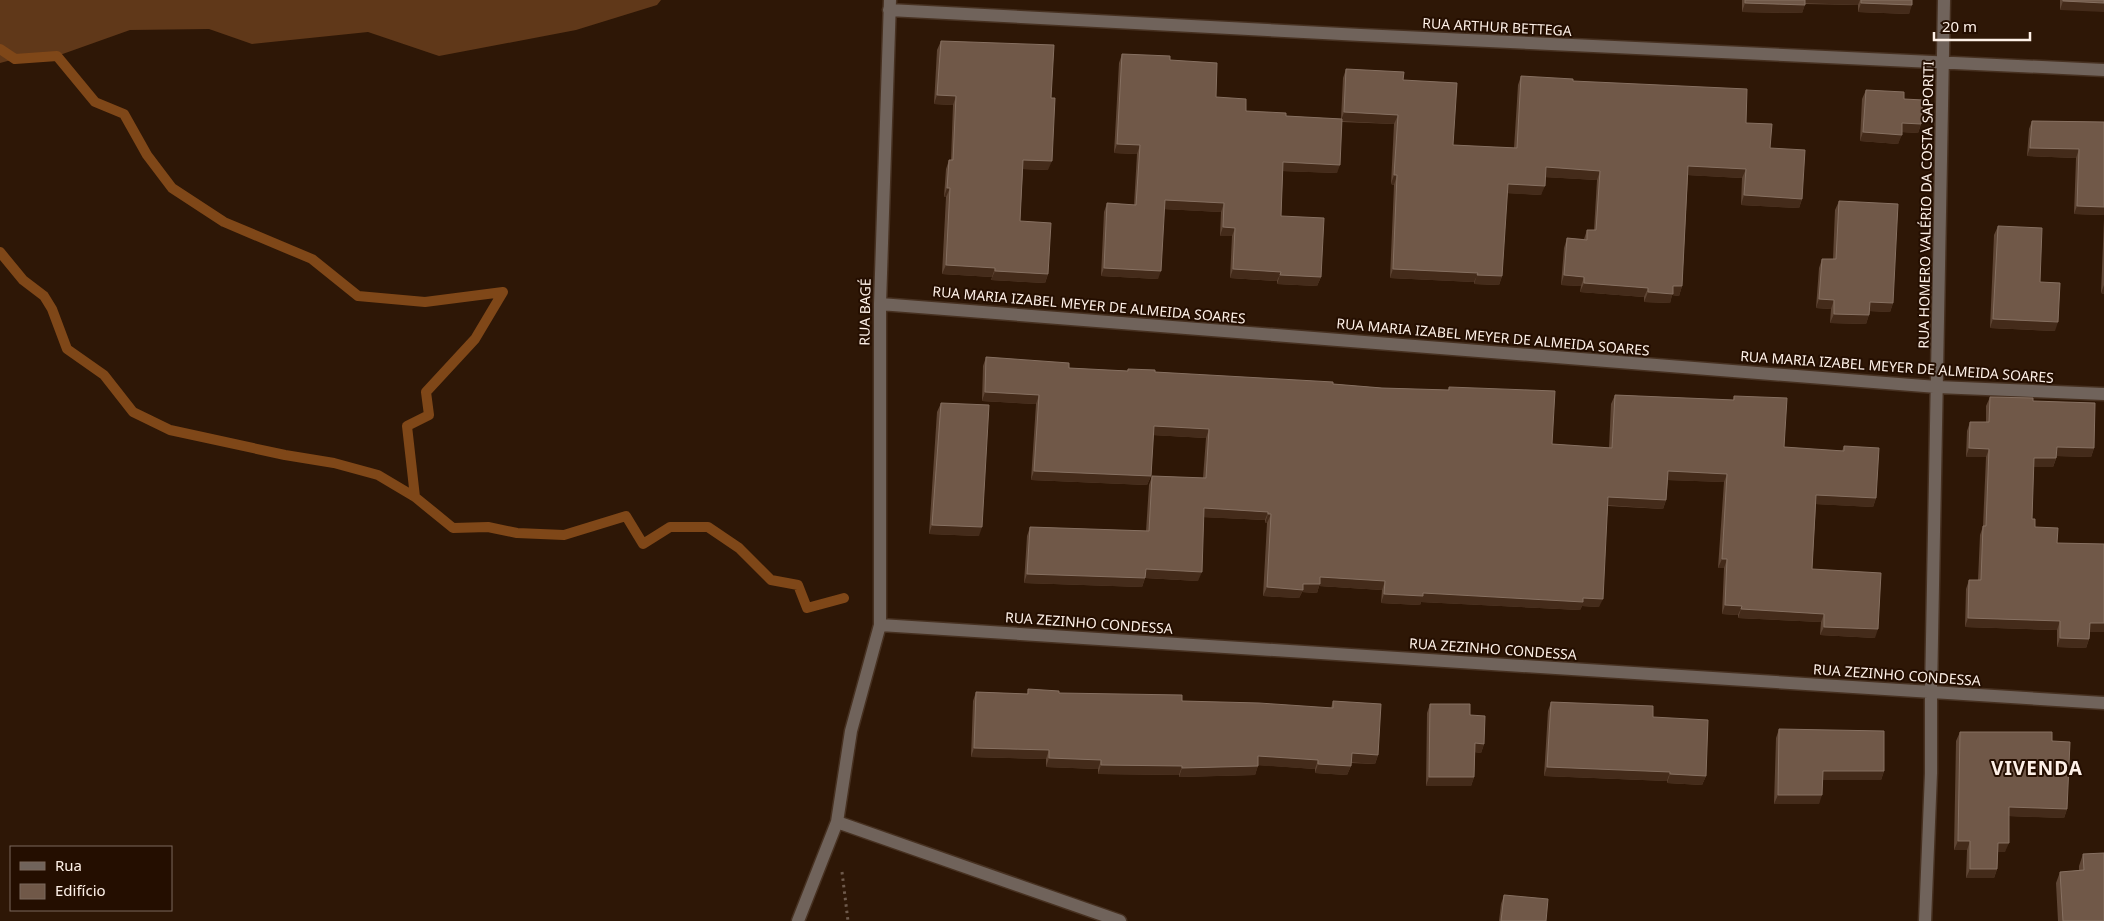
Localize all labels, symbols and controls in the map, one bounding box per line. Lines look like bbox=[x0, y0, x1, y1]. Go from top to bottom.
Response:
scale bar bbox=[1934, 10, 2030, 42]
street label: RUA ARTHUR BETTEGA bbox=[1422, 13, 1572, 40]
text: 20 m bbox=[1942, 16, 1977, 36]
street label: RUA HOMERO VALÉRIO DA COSTA SAPORITI bbox=[1913, 61, 1938, 349]
street label: RUA BAGÉ bbox=[854, 278, 875, 346]
street label: RUA MARIA IZABEL MEYER DE ALMEIDA SOARES bbox=[932, 281, 1247, 328]
street label: RUA MARIA IZABEL MEYER DE ALMEIDA SOARES bbox=[1336, 313, 1651, 360]
street label: RUA MARIA IZABEL MEYER DE ALMEIDA SOARES bbox=[1740, 346, 2055, 387]
street label: RUA ZEZINHO CONDESSA bbox=[1005, 607, 1174, 638]
street label: RUA ZEZINHO CONDESSA bbox=[1409, 633, 1578, 664]
street label: RUA ZEZINHO CONDESSA bbox=[1813, 659, 1982, 690]
district label: VIVENDA bbox=[1991, 755, 2083, 781]
legend bbox=[10, 846, 172, 911]
text: Rua bbox=[55, 855, 82, 875]
text: Edifício bbox=[55, 880, 106, 900]

